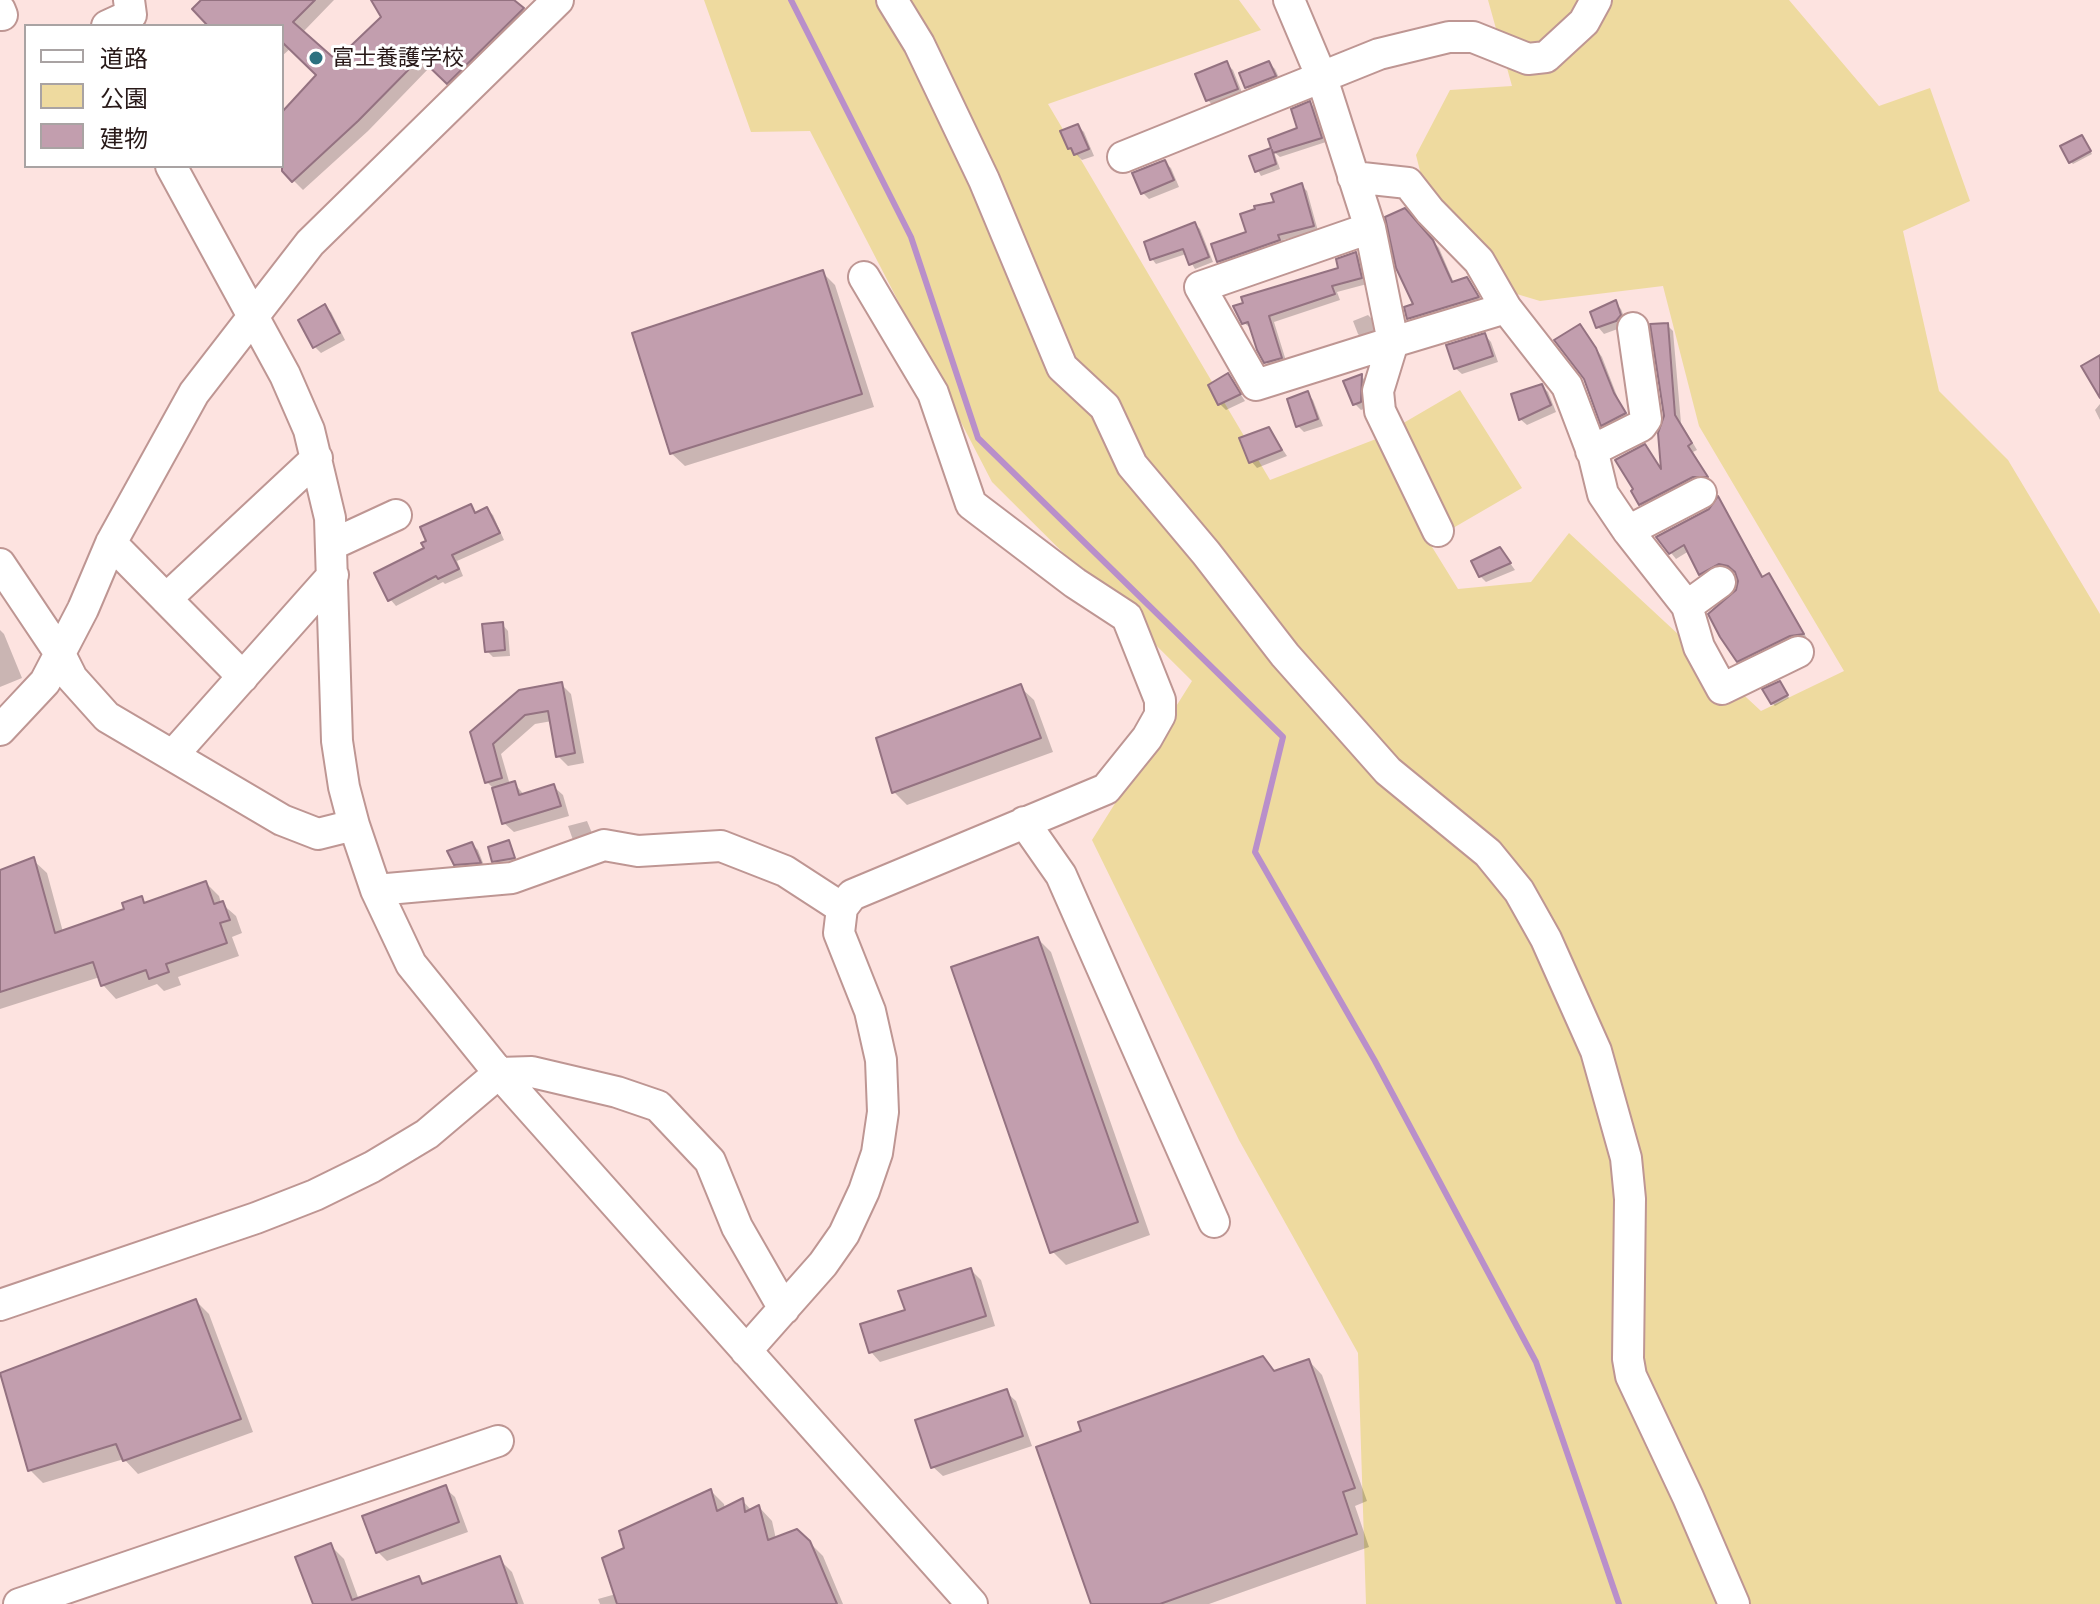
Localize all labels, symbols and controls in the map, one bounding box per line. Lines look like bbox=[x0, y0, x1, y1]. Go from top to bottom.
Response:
legend bbox=[24, 24, 284, 168]
text: 道路 bbox=[100, 45, 148, 72]
place label: 富士養護学校 bbox=[332, 45, 464, 71]
marker: 富士養護学校 bbox=[307, 49, 325, 67]
text: 公園 bbox=[100, 85, 148, 112]
text: 建物 bbox=[100, 125, 148, 152]

